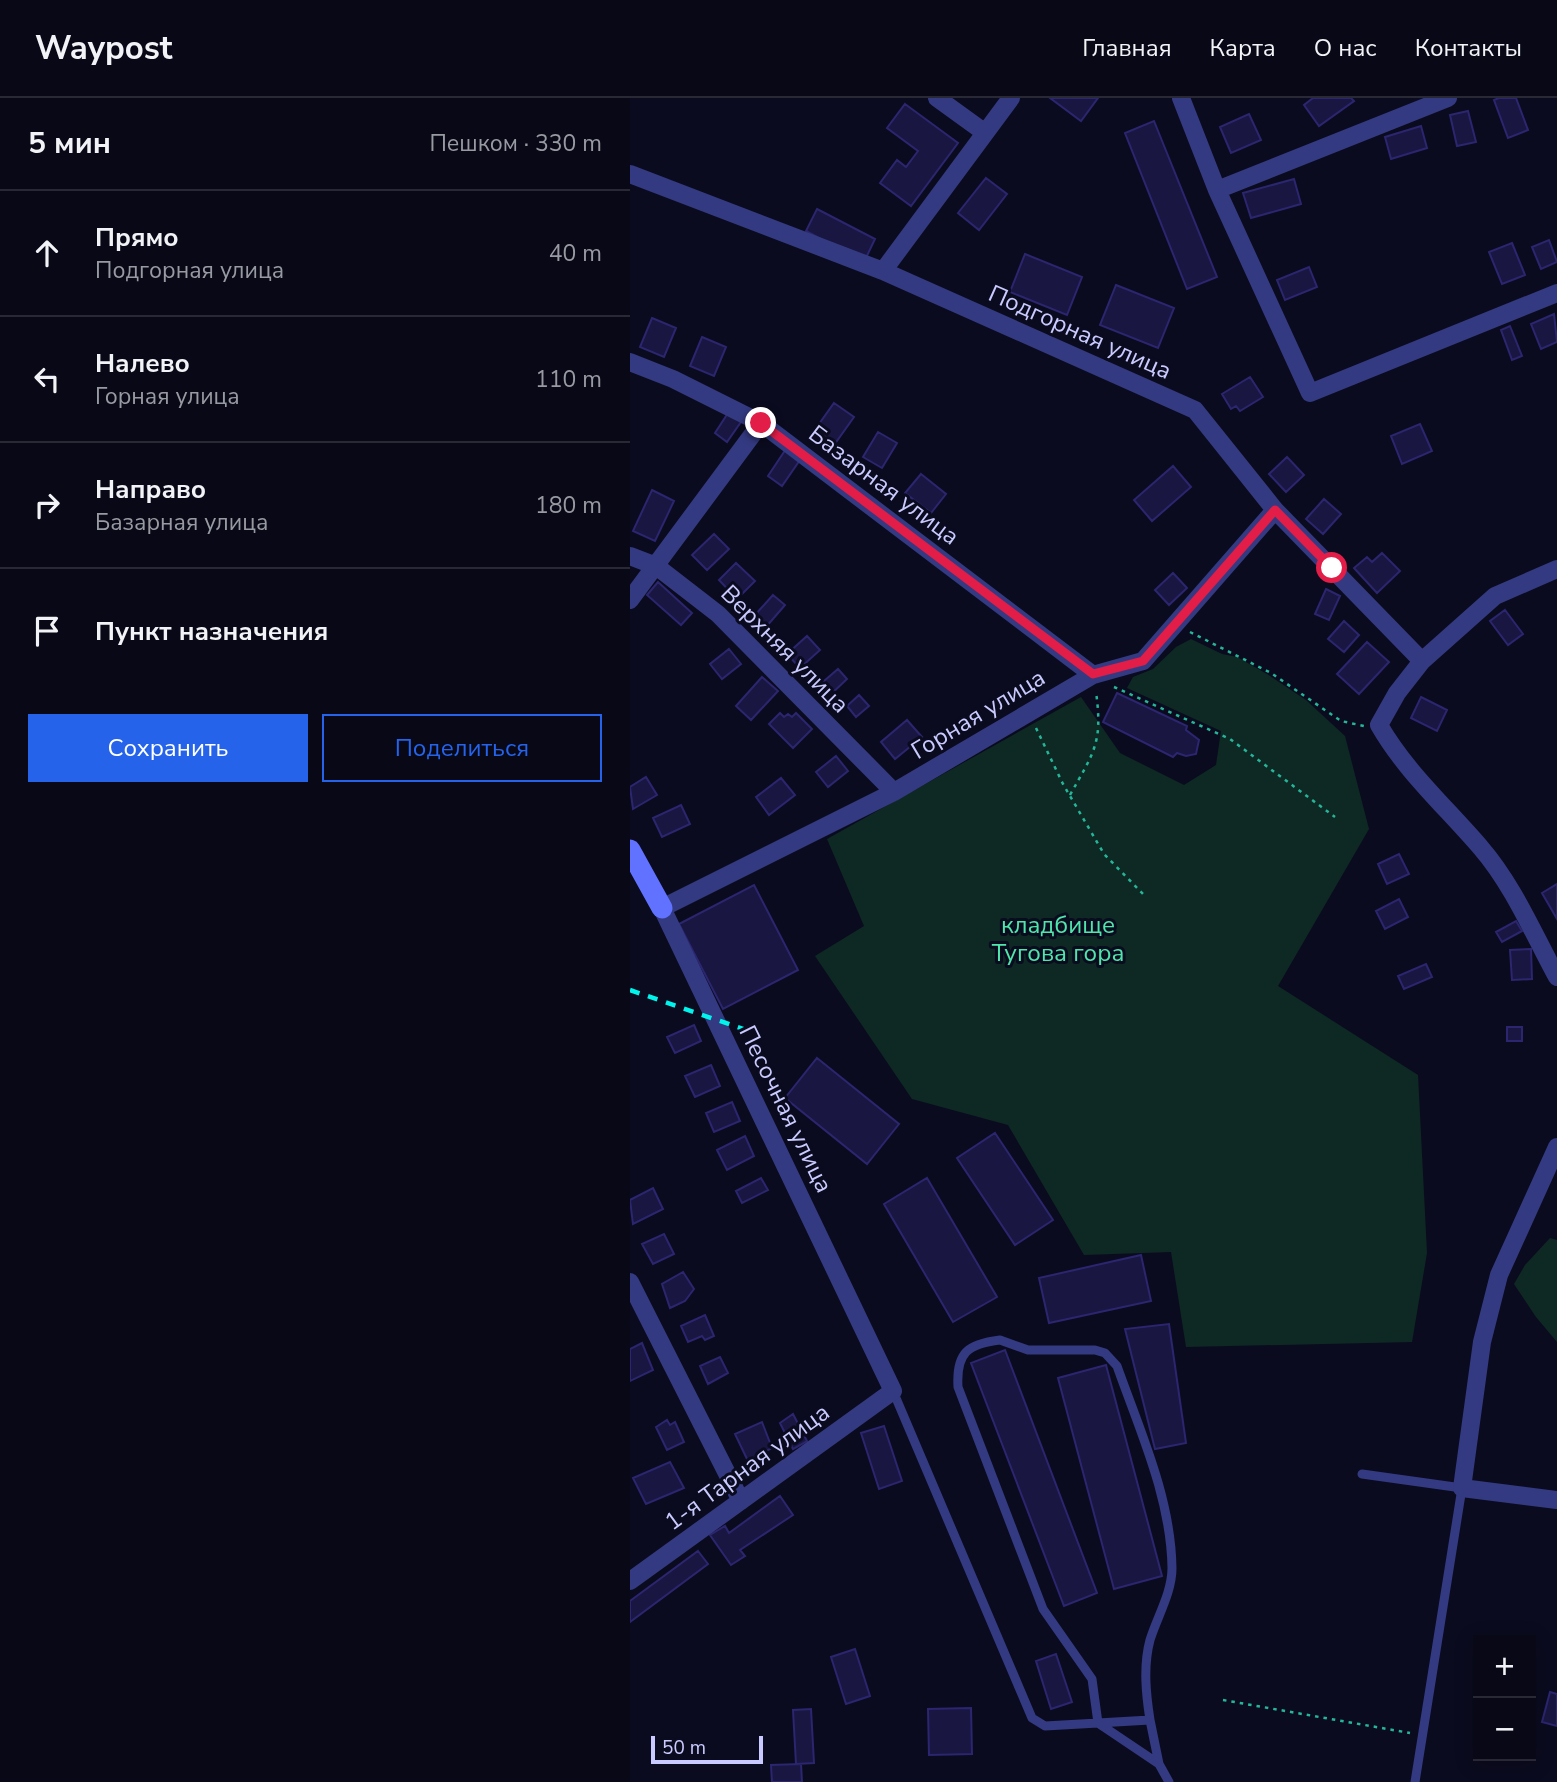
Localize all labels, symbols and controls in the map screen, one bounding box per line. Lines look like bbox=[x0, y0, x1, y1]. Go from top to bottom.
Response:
text: Waypost bbox=[35, 26, 172, 71]
text: Главная bbox=[1082, 32, 1172, 64]
text: Карта bbox=[1210, 32, 1276, 64]
text: О нас bbox=[1314, 32, 1377, 64]
text: Контакты bbox=[1415, 32, 1522, 64]
text: 5 мин bbox=[28, 123, 111, 164]
text: Пешком · 330 m bbox=[429, 128, 602, 159]
text: Прямо bbox=[95, 220, 179, 255]
icon: ahead bbox=[28, 234, 66, 272]
text: 40 m bbox=[549, 238, 602, 269]
text: Подгорная улица bbox=[95, 255, 284, 286]
street label: Подгорная улица bbox=[983, 277, 1177, 387]
text: Налево bbox=[95, 346, 190, 381]
icon: left bbox=[28, 360, 66, 398]
text: 110 m bbox=[535, 364, 602, 395]
text: Горная улица bbox=[95, 381, 240, 412]
route end bbox=[745, 407, 776, 438]
street label: Базарная улица bbox=[802, 418, 966, 552]
text: Направо bbox=[95, 472, 206, 507]
icon: right bbox=[28, 486, 66, 524]
text: 180 m bbox=[535, 490, 602, 521]
text: Базарная улица bbox=[95, 507, 268, 538]
route start bbox=[1316, 552, 1347, 583]
street label: Верхняя улица bbox=[714, 578, 856, 720]
icon: arrive bbox=[28, 612, 66, 650]
text: Пункт назначения bbox=[95, 614, 328, 649]
street label: Горная улица bbox=[905, 661, 1051, 767]
button: Сохранить bbox=[28, 714, 308, 782]
button: Поделиться bbox=[322, 714, 602, 782]
park label: кладбище Тугова гора bbox=[992, 909, 1124, 969]
street label: Песочная улица bbox=[732, 1020, 840, 1198]
street label: 1-я Тарная улица bbox=[658, 1396, 836, 1538]
map controls bbox=[1473, 1635, 1536, 1761]
button: + bbox=[1473, 1635, 1536, 1698]
button: − bbox=[1473, 1698, 1536, 1761]
scale bar bbox=[651, 1733, 763, 1765]
text: 50 m bbox=[662, 1735, 706, 1761]

